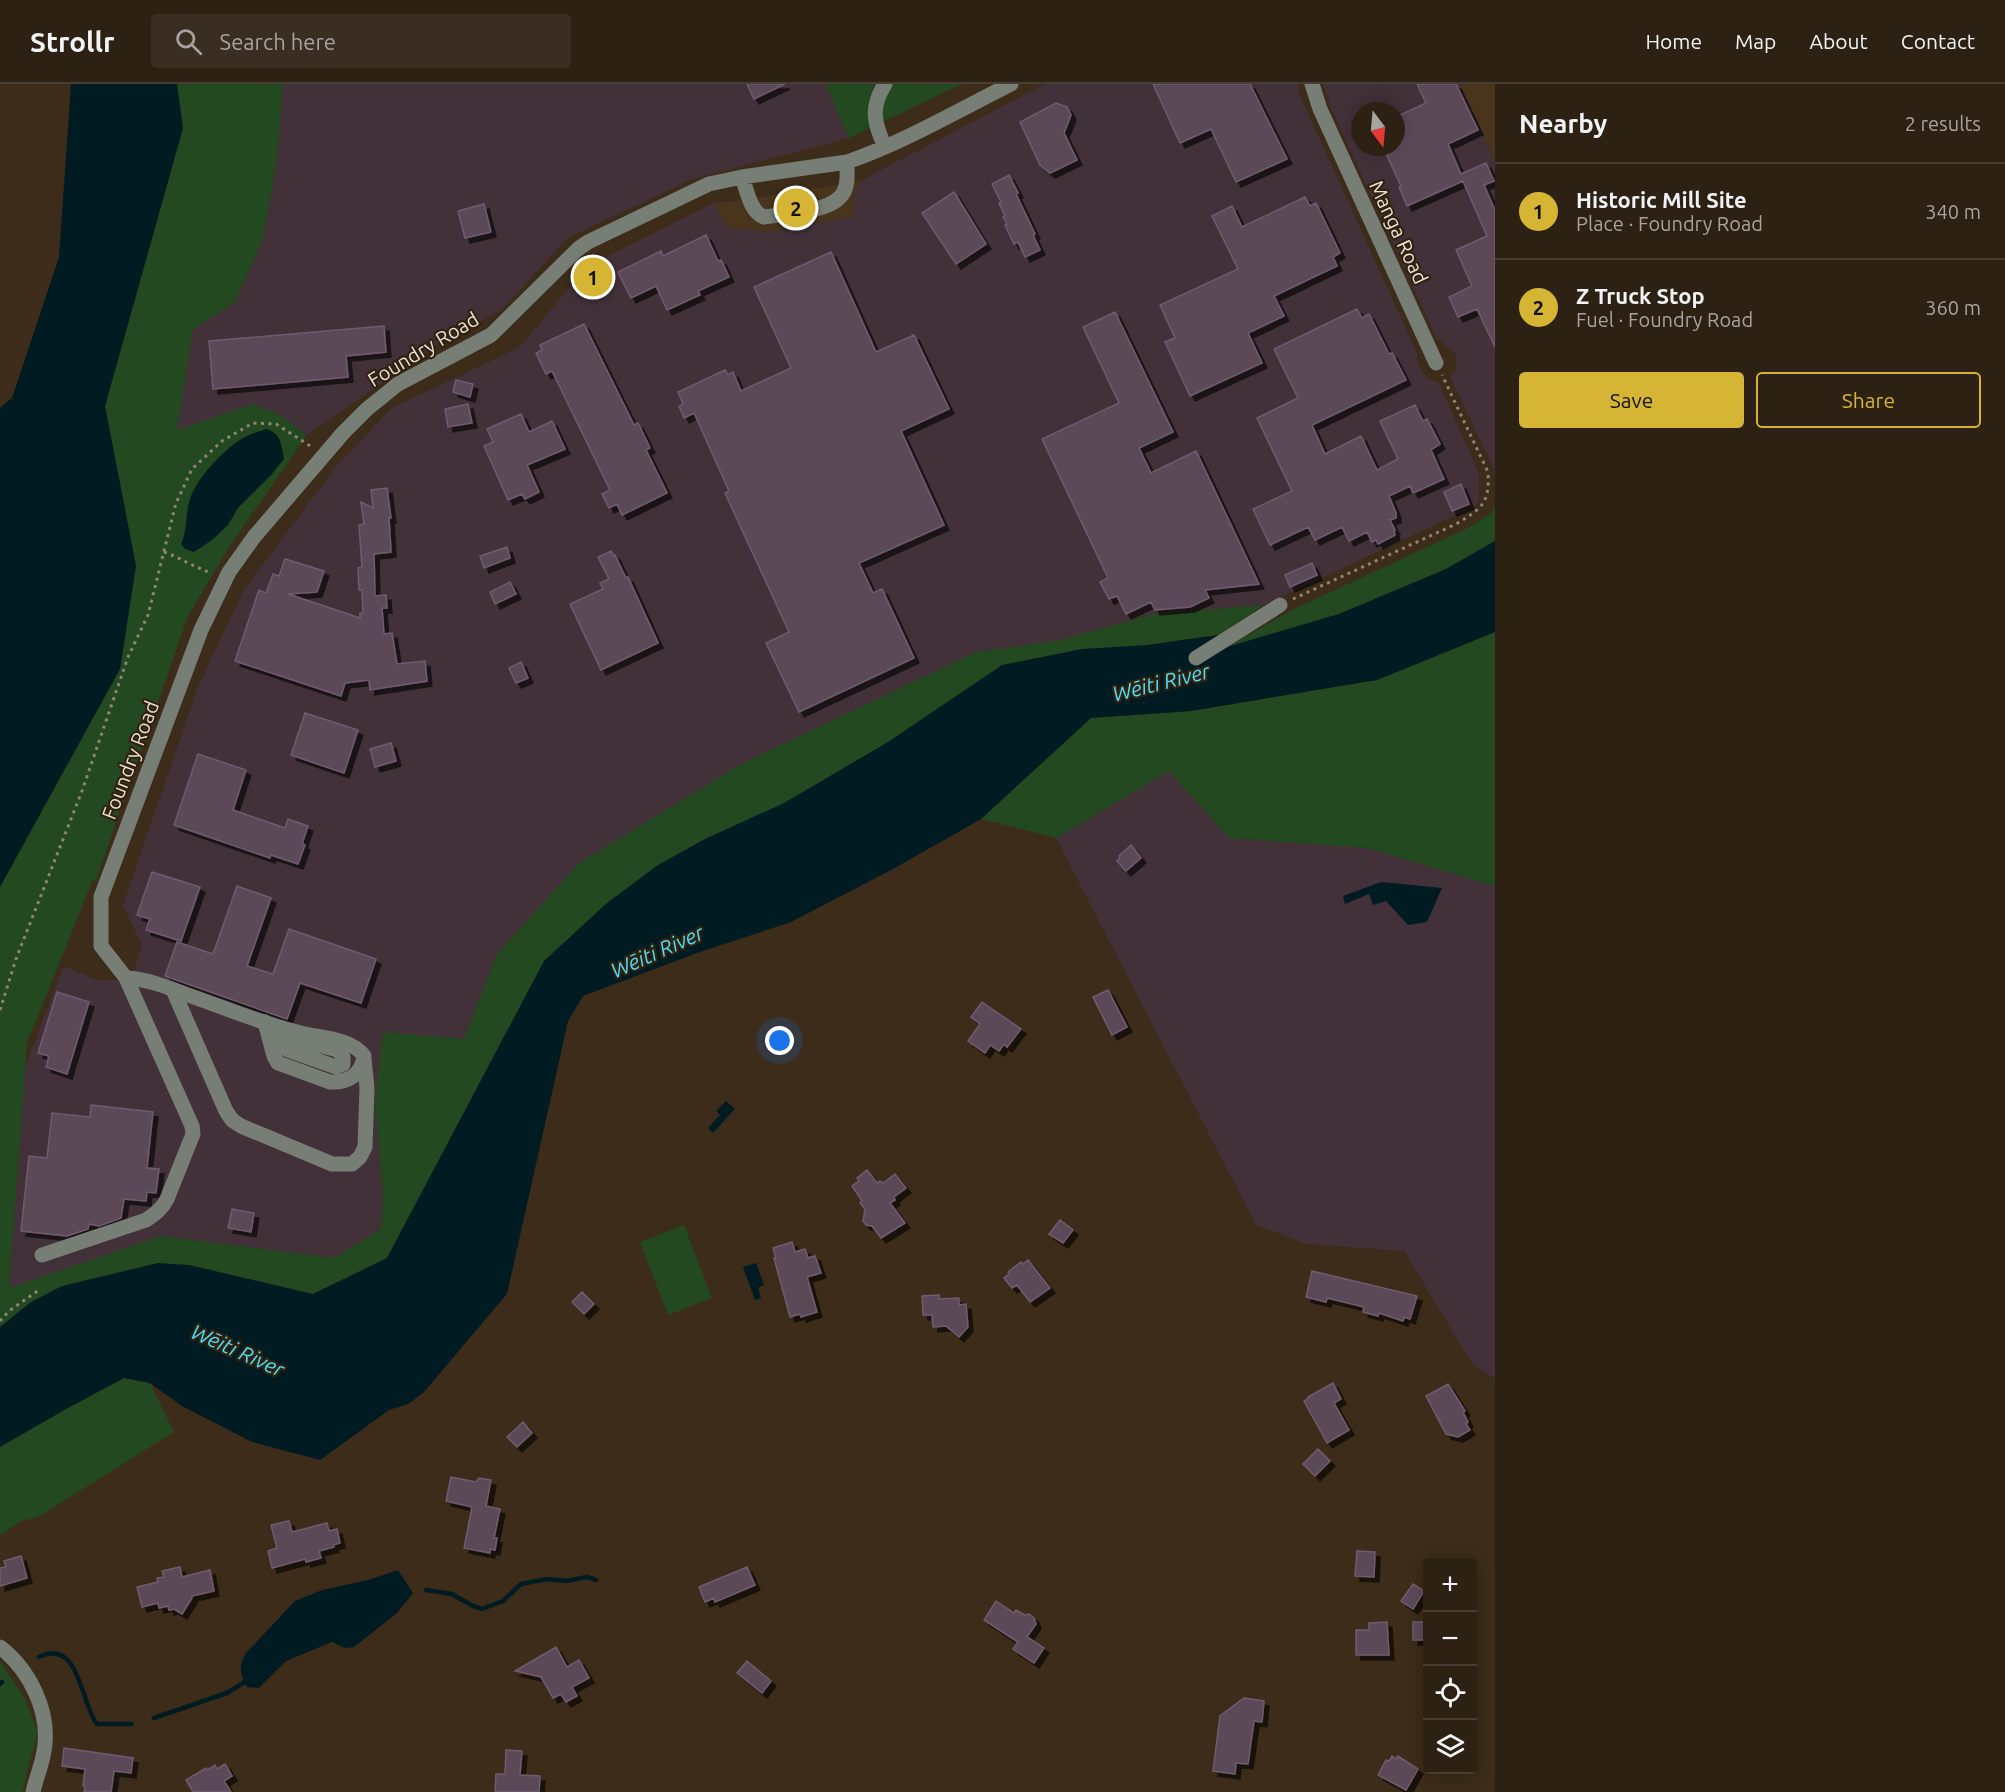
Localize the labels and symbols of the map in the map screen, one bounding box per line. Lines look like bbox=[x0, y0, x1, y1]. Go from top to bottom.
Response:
north arrow bbox=[1351, 102, 1405, 156]
street label: Manga Road bbox=[1365, 177, 1433, 287]
pin: 2 bbox=[776, 186, 816, 230]
pin: 1 bbox=[574, 254, 612, 300]
street label: Foundry Road bbox=[363, 307, 483, 391]
water label: Wēiti River bbox=[1110, 658, 1213, 706]
street label: Foundry Road bbox=[97, 697, 163, 823]
water label: Wēiti River bbox=[607, 919, 708, 982]
your location bbox=[765, 1026, 794, 1055]
water label: Wēiti River bbox=[188, 1319, 289, 1382]

